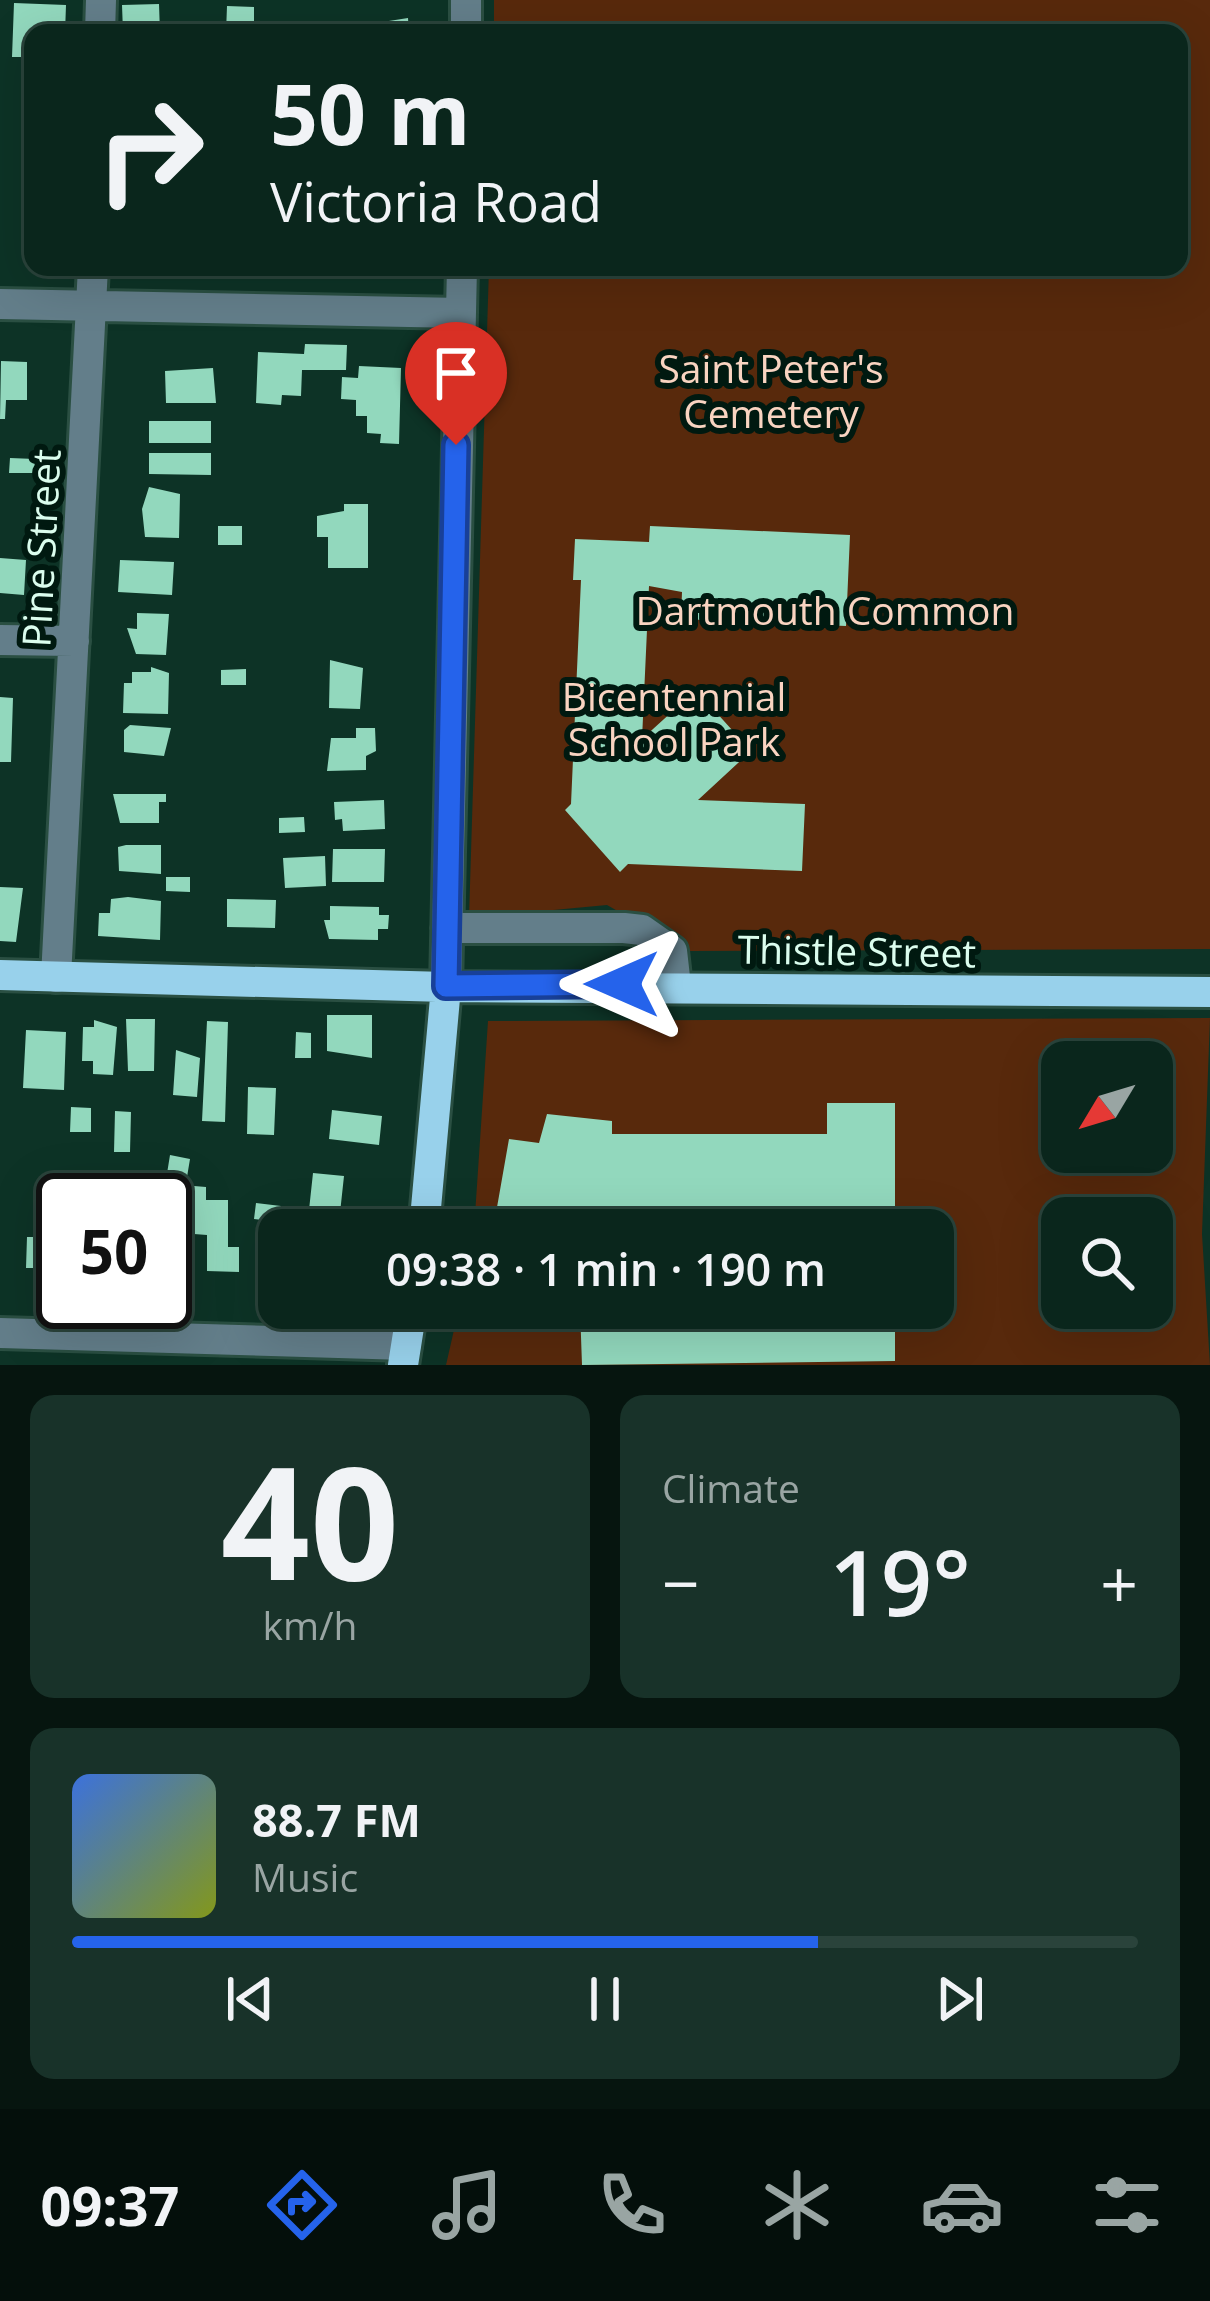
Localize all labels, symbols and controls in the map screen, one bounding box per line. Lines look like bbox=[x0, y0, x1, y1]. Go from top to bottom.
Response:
text: 50 m bbox=[270, 55, 470, 170]
icon: right bbox=[72, 72, 228, 228]
text: Victoria Road bbox=[270, 164, 602, 238]
pin bbox=[405, 322, 507, 445]
icon: arrive bbox=[423, 340, 489, 406]
park label: Saint Peter's Cemetery bbox=[658, 341, 884, 439]
street label: Pine Street bbox=[8, 448, 72, 648]
park label: Dartmouth Common bbox=[636, 583, 1014, 636]
park label: Bicentennial School Park bbox=[562, 669, 786, 767]
position arrow bbox=[559, 921, 685, 1047]
street label: Thistle Street bbox=[737, 921, 977, 979]
north arrow bbox=[1041, 1041, 1173, 1173]
map controls bbox=[1041, 1041, 1173, 1329]
speed limit sign: 50 bbox=[36, 1173, 192, 1329]
button: search bbox=[1041, 1197, 1173, 1329]
text: 09:38 · 1 min · 190 m bbox=[386, 1238, 826, 1299]
text: 40 bbox=[221, 1413, 399, 1626]
text: Climate bbox=[662, 1461, 800, 1514]
text: 19° bbox=[829, 1520, 971, 1642]
text: − bbox=[662, 1537, 700, 1627]
text: + bbox=[1100, 1537, 1138, 1627]
text: km/h bbox=[263, 1598, 357, 1651]
text: 88.7 FM bbox=[252, 1789, 421, 1850]
text: Music bbox=[252, 1850, 358, 1903]
icon: previous bbox=[217, 1966, 283, 2032]
icon: pause bbox=[572, 1966, 638, 2032]
icon: next bbox=[927, 1966, 993, 2032]
icon: directions bbox=[260, 2163, 344, 2247]
icon: music bbox=[425, 2163, 509, 2247]
icon: phone bbox=[590, 2163, 674, 2247]
icon: climate bbox=[755, 2163, 839, 2247]
icon: car bbox=[920, 2163, 1004, 2247]
icon: filters bbox=[1085, 2163, 1169, 2247]
text: 09:37 bbox=[41, 2168, 179, 2242]

